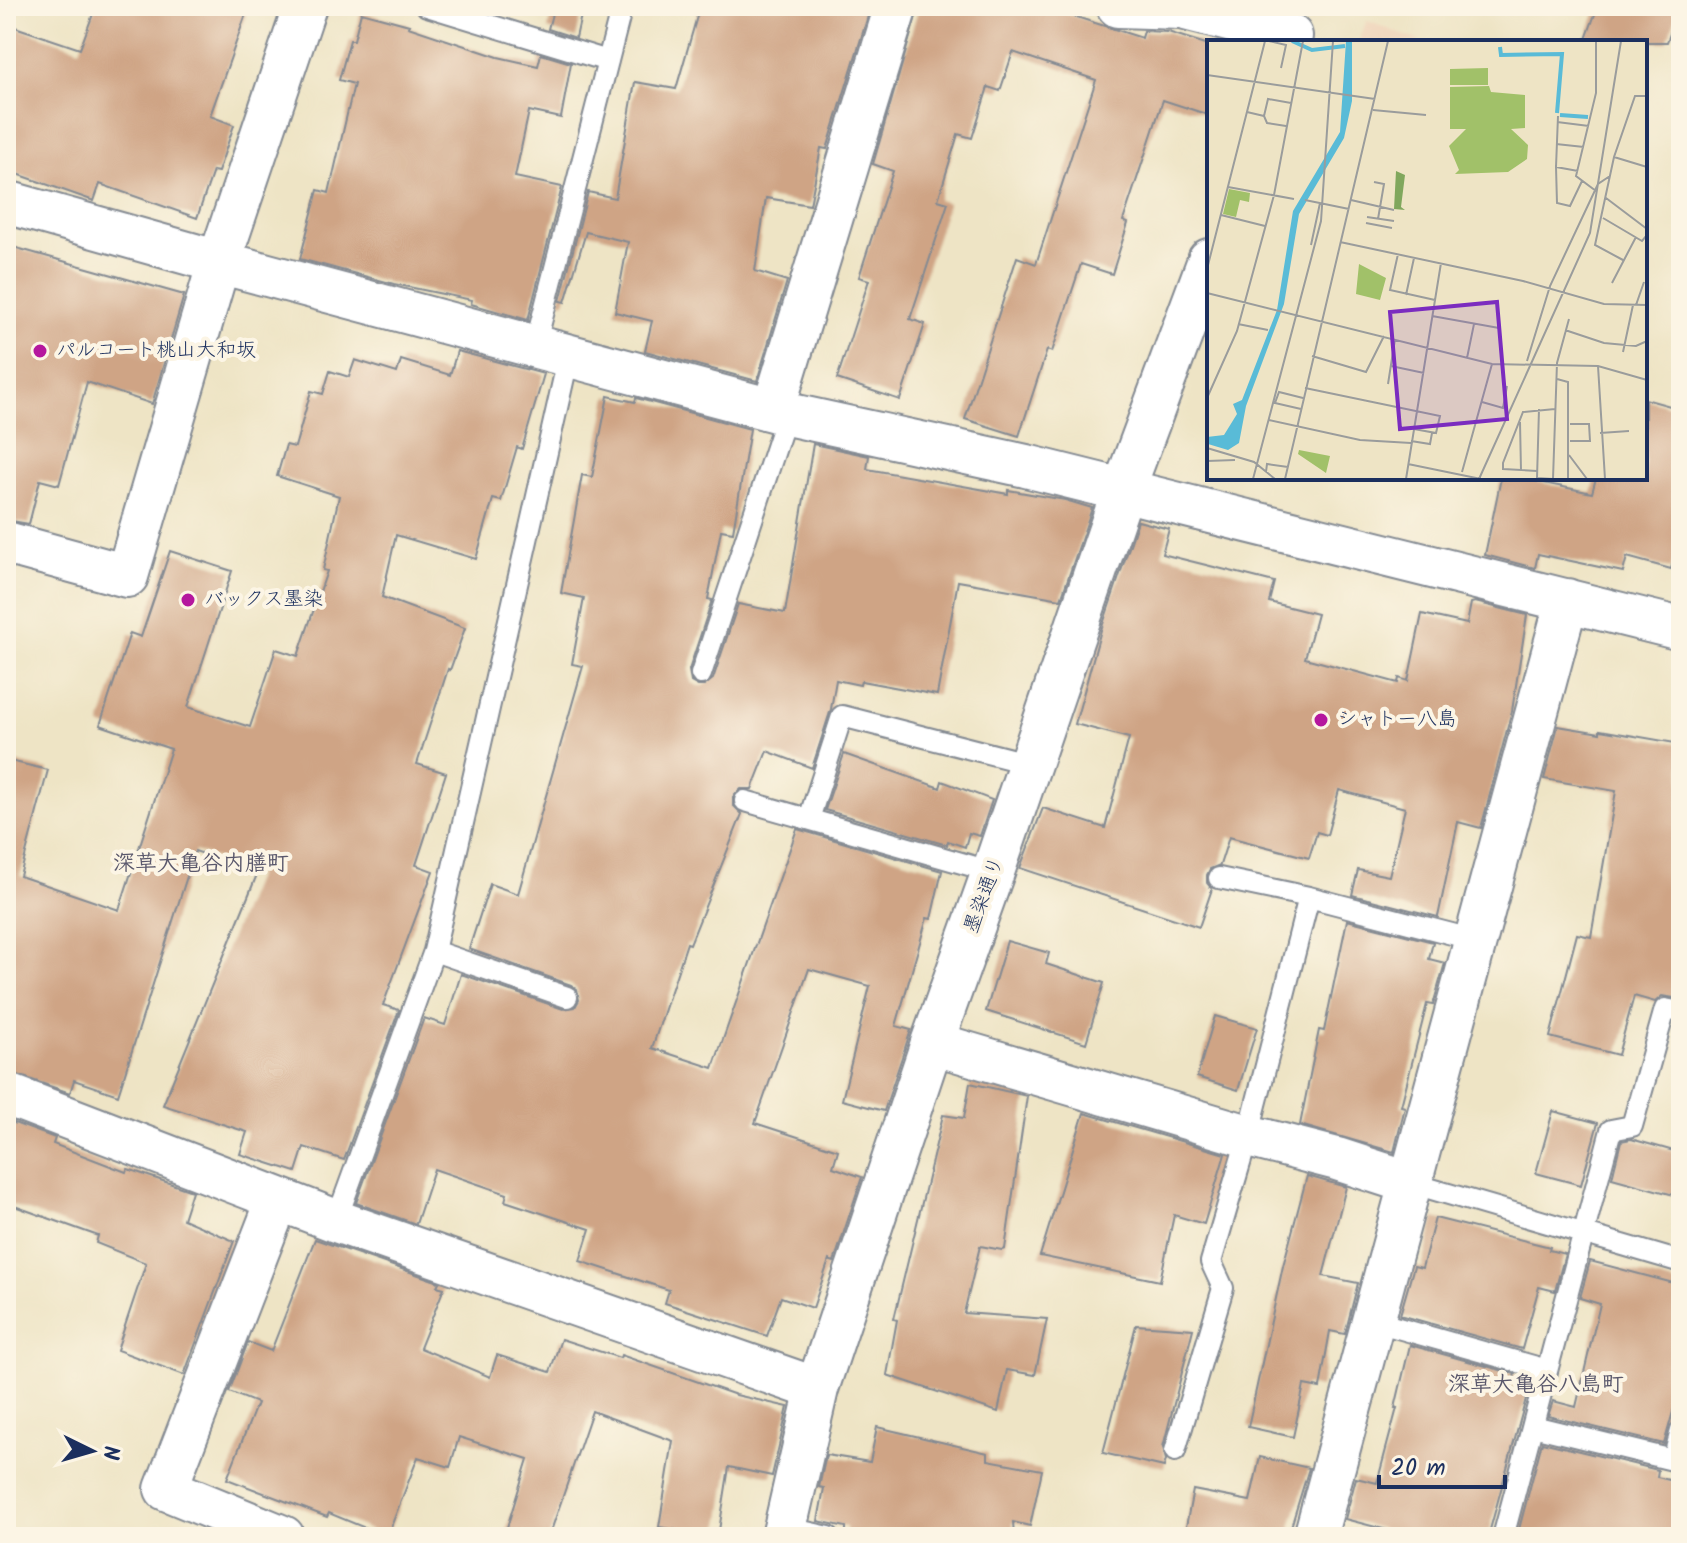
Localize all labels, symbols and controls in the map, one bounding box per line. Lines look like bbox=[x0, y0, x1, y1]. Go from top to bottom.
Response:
inset map bbox=[1207, 40, 1647, 480]
place label: パルコート桃山大和坂 bbox=[56, 335, 256, 367]
marker: パルコート桃山大和坂 bbox=[31, 342, 49, 360]
place label: バックス墨染 bbox=[204, 584, 324, 616]
marker: バックス墨染 bbox=[179, 591, 197, 609]
place label: シャトー八島 bbox=[1337, 704, 1457, 736]
marker: シャトー八島 bbox=[1312, 711, 1330, 729]
district label: 深草大亀谷内膳町 bbox=[113, 847, 289, 882]
street label: 墨染通り bbox=[956, 852, 1014, 938]
district label: 深草大亀谷八島町 bbox=[1448, 1368, 1624, 1403]
north arrow bbox=[52, 1411, 132, 1491]
scale bar bbox=[1379, 1439, 1505, 1489]
text: N bbox=[91, 1444, 127, 1461]
text: 20 m bbox=[1391, 1449, 1446, 1488]

